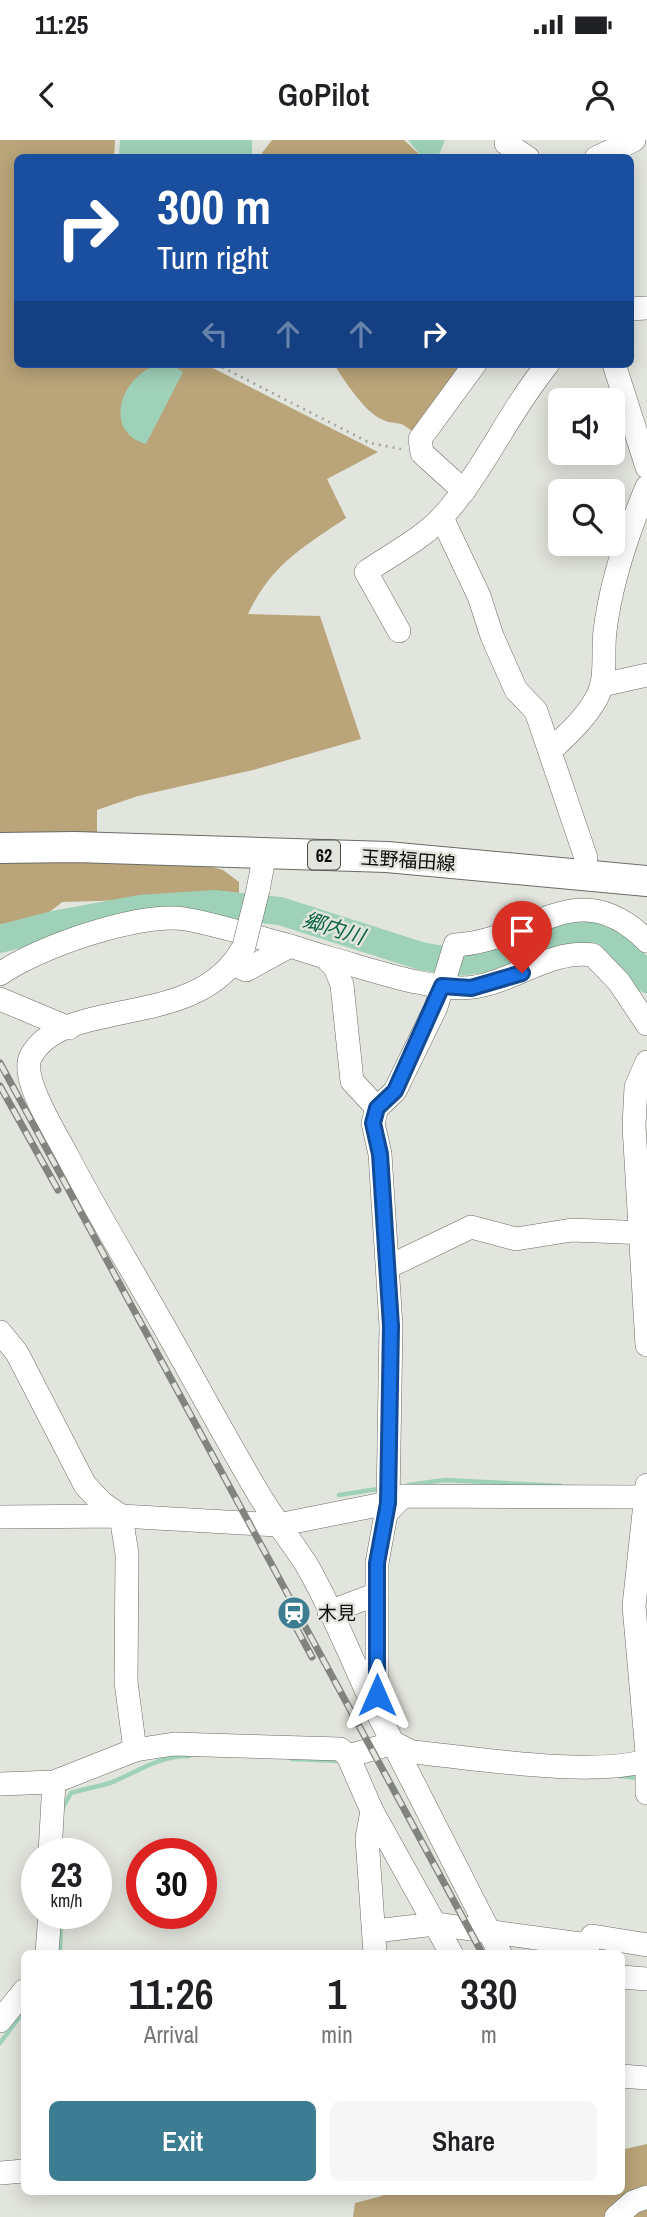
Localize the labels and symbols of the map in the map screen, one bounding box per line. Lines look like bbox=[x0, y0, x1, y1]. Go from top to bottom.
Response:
road number: 62 bbox=[308, 840, 340, 870]
street label: 玉野福田線 bbox=[360, 844, 456, 876]
pin bbox=[492, 901, 552, 973]
water label: 郷内川 bbox=[300, 905, 370, 952]
station icon: 木見 bbox=[275, 1594, 313, 1632]
place label: 木見 bbox=[318, 1600, 356, 1626]
position arrow bbox=[340, 1658, 414, 1732]
speed limit sign: 30 bbox=[126, 1838, 217, 1929]

